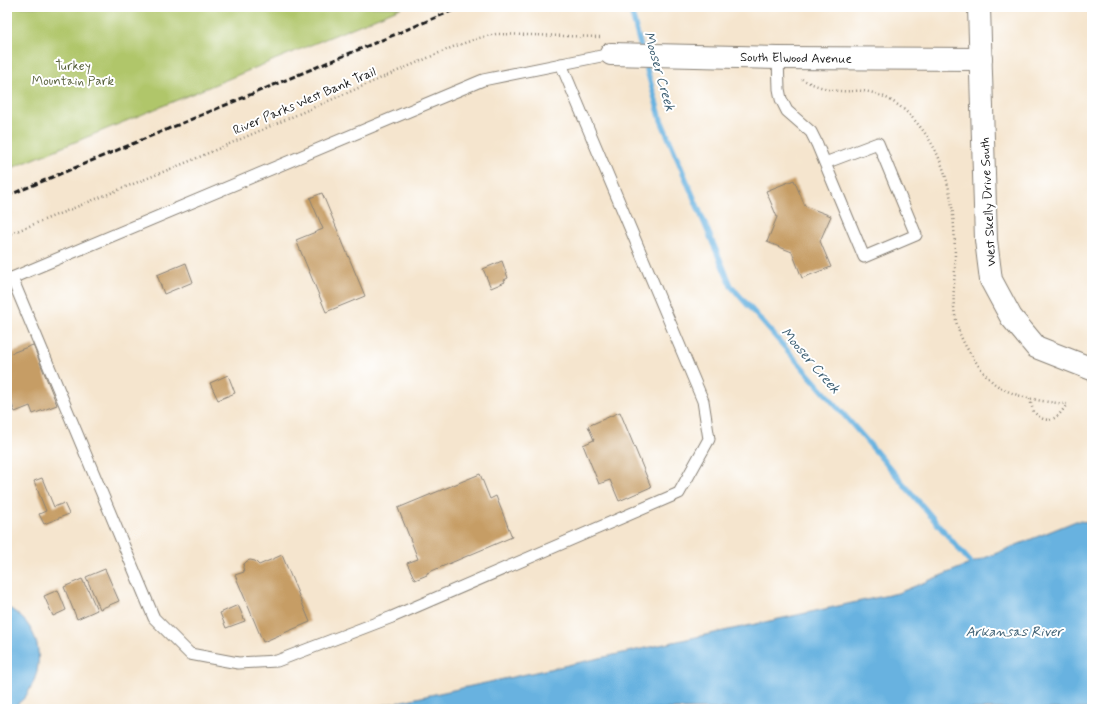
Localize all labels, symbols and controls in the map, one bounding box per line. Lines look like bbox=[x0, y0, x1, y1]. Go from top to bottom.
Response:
water label: Mooser Creek bbox=[639, 29, 679, 113]
street label: South Elwood Avenue bbox=[740, 49, 852, 68]
park label: Turkey Mountain Park bbox=[32, 58, 115, 90]
street label: River Parks West Bank Trail bbox=[230, 63, 379, 139]
street label: West Skelly Drive South bbox=[977, 137, 1000, 267]
water label: Mooser Creek bbox=[777, 324, 844, 397]
water label: Arkansas River bbox=[966, 623, 1065, 641]

